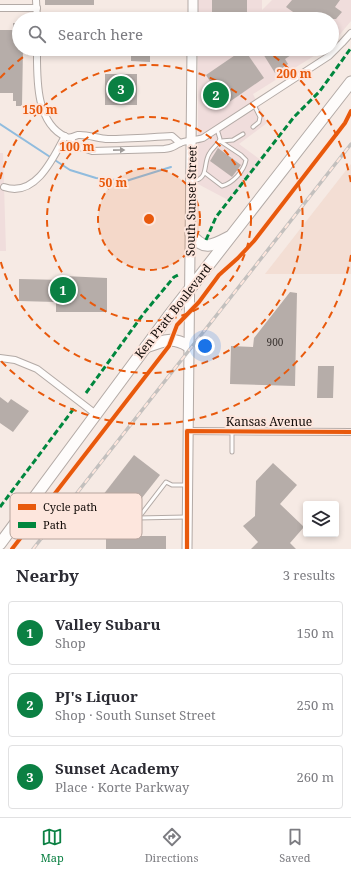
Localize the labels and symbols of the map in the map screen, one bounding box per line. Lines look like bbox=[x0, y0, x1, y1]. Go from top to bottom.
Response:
text: 200 m bbox=[276, 65, 312, 82]
pin: 3 bbox=[108, 74, 134, 104]
pin: 2 bbox=[203, 80, 229, 110]
text: 150 m bbox=[22, 101, 58, 118]
text: 100 m bbox=[59, 138, 95, 155]
street label: South Sunset Street bbox=[182, 146, 200, 256]
one-way arrow bbox=[113, 147, 126, 153]
text: 50 m bbox=[99, 174, 127, 191]
centre of rings bbox=[142, 212, 156, 226]
street label: Ken Pratt Boulevard bbox=[131, 260, 216, 362]
pin: 1 bbox=[50, 275, 76, 305]
house number: 900 bbox=[267, 335, 284, 349]
your location bbox=[195, 336, 215, 356]
street label: Kansas Avenue bbox=[226, 413, 312, 430]
legend bbox=[10, 493, 142, 539]
text: Cycle path bbox=[43, 499, 97, 514]
text: Path bbox=[43, 517, 67, 532]

